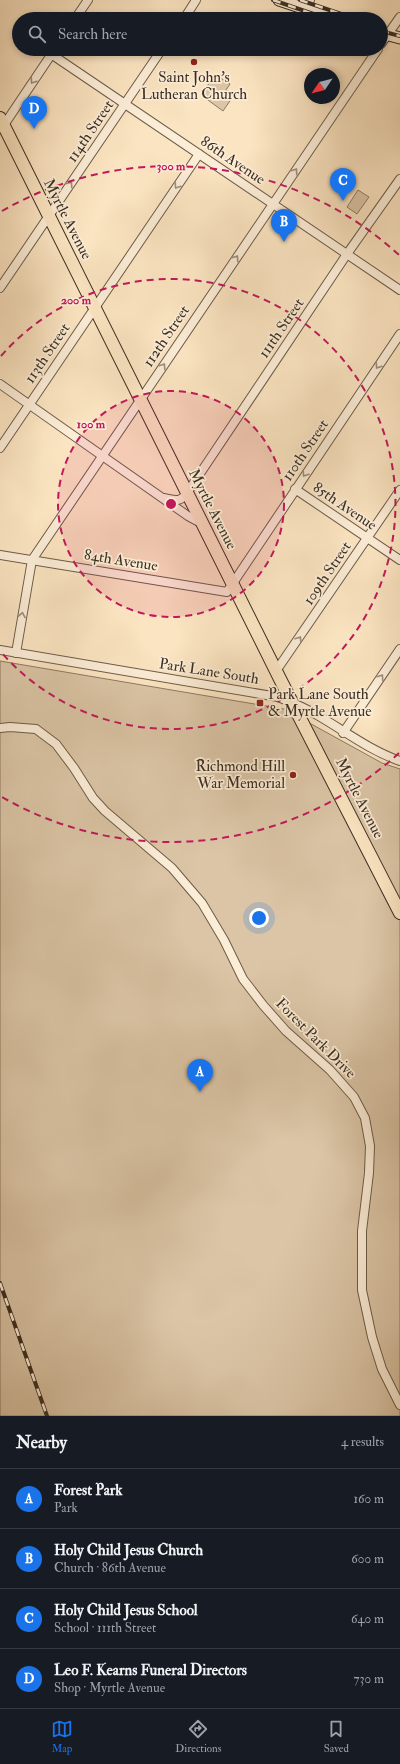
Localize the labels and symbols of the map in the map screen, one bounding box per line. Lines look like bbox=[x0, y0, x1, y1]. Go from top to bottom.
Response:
marker: Saint John's Lutheran Church bbox=[189, 57, 199, 67]
place label: Saint John's Lutheran Church bbox=[141, 68, 247, 104]
north arrow bbox=[304, 68, 340, 104]
one-way arrow bbox=[31, 77, 38, 84]
pin: D bbox=[21, 96, 47, 129]
street label: 114th Street bbox=[63, 96, 118, 166]
street label: 86th Avenue bbox=[197, 132, 269, 189]
text: 300 m bbox=[157, 159, 186, 174]
pin: C bbox=[330, 168, 356, 201]
one-way arrow bbox=[290, 169, 297, 176]
street label: Myrtle Avenue bbox=[39, 176, 96, 263]
one-way arrow bbox=[65, 181, 73, 188]
one-way arrow bbox=[175, 182, 182, 189]
pin: B bbox=[271, 209, 297, 242]
one-way arrow bbox=[231, 255, 239, 262]
text: 200 m bbox=[61, 293, 92, 308]
street label: 111th Street bbox=[254, 295, 308, 362]
street label: 112th Street bbox=[139, 302, 194, 371]
street label: 113th Street bbox=[20, 319, 75, 387]
one-way arrow bbox=[376, 362, 383, 369]
one-way arrow bbox=[158, 363, 166, 370]
street label: 110th Street bbox=[278, 416, 333, 485]
text: 100 m bbox=[77, 417, 106, 432]
street label: Myrtle Avenue bbox=[184, 466, 241, 553]
one-way arrow bbox=[302, 470, 310, 477]
street label: 85th Avenue bbox=[309, 478, 380, 535]
centre of rings bbox=[164, 497, 178, 511]
street label: 109th Street bbox=[299, 538, 356, 609]
street label: 84th Avenue bbox=[83, 545, 159, 576]
one-way arrow bbox=[17, 612, 26, 618]
one-way arrow bbox=[294, 636, 301, 643]
street label: Park Lane South bbox=[158, 654, 260, 689]
one-way arrow bbox=[376, 674, 384, 681]
place label: Park Lane South & Myrtle Avenue bbox=[268, 685, 372, 721]
marker: Park Lane South & Myrtle Avenue bbox=[255, 698, 265, 708]
street label: Myrtle Avenue bbox=[331, 755, 388, 842]
place label: Richmond Hill War Memorial bbox=[195, 757, 285, 793]
marker: Richmond Hill War Memorial bbox=[288, 770, 298, 780]
your location bbox=[249, 908, 269, 928]
street label: Forest Park Drive bbox=[271, 994, 360, 1083]
pin: A bbox=[187, 1059, 213, 1092]

